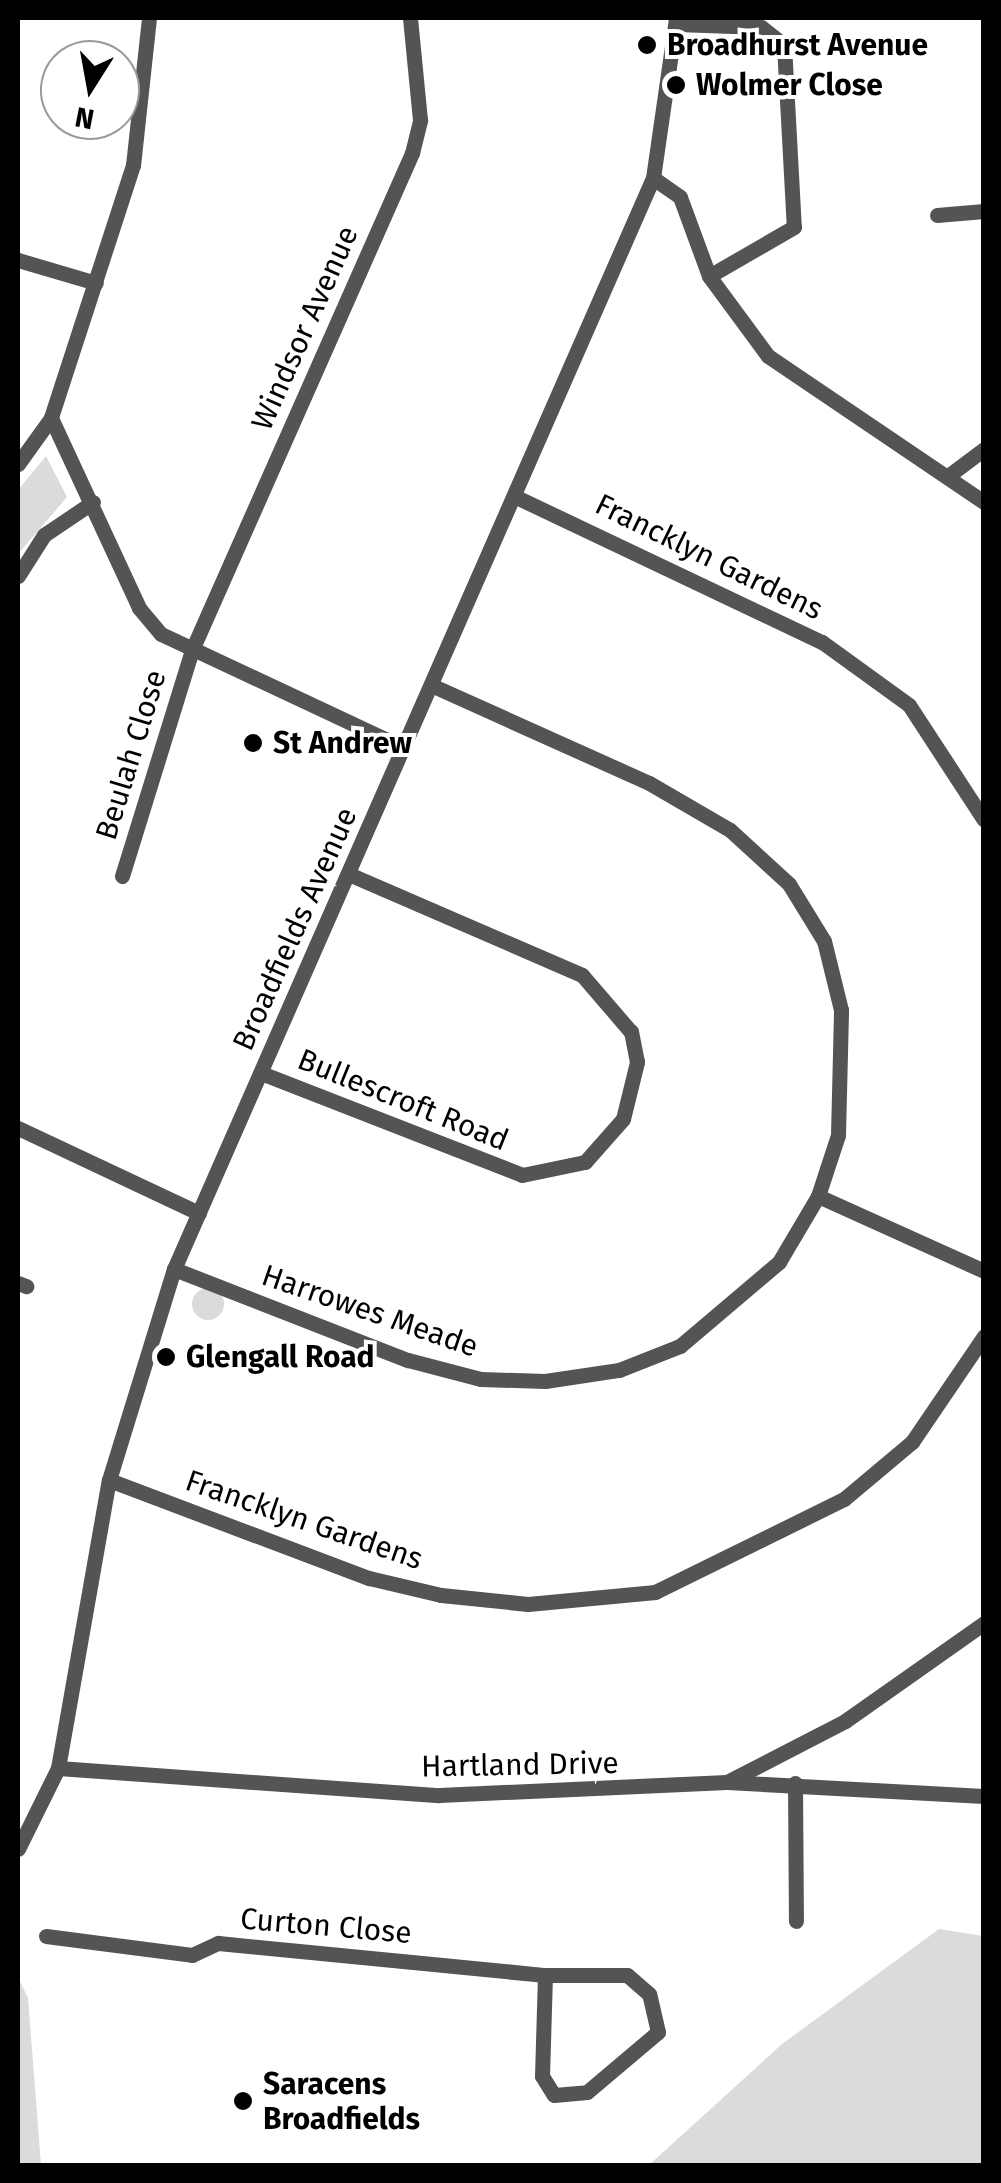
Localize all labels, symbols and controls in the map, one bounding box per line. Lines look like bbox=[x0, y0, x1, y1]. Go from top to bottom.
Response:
place label: Broadhurst Avenue bbox=[667, 27, 928, 63]
marker: Broadhurst Avenue bbox=[636, 34, 658, 56]
north arrow bbox=[40, 40, 140, 140]
place label: Wolmer Close bbox=[696, 67, 883, 103]
marker: Wolmer Close bbox=[665, 74, 687, 96]
text: N bbox=[72, 100, 97, 136]
street label: Windsor Avenue bbox=[244, 220, 366, 436]
street label: Francklyn Gardens bbox=[589, 486, 829, 628]
street label: Beulah Close bbox=[88, 666, 174, 844]
place label: St Andrew bbox=[273, 725, 412, 761]
marker: St Andrew bbox=[242, 732, 264, 754]
street label: Broadfields Avenue bbox=[225, 802, 365, 1056]
street label: Bullescroft Road bbox=[292, 1041, 514, 1159]
street label: Harrowes Meade bbox=[257, 1257, 483, 1365]
place label: Glengall Road bbox=[186, 1339, 375, 1375]
marker: Glengall Road bbox=[155, 1346, 177, 1368]
street label: Francklyn Gardens bbox=[181, 1463, 427, 1577]
street label: Hartland Drive bbox=[421, 1745, 619, 1785]
street label: Curton Close bbox=[239, 1901, 413, 1951]
place label: Saracens Broadfields bbox=[263, 2066, 420, 2136]
marker: Saracens Broadfields bbox=[232, 2090, 254, 2112]

